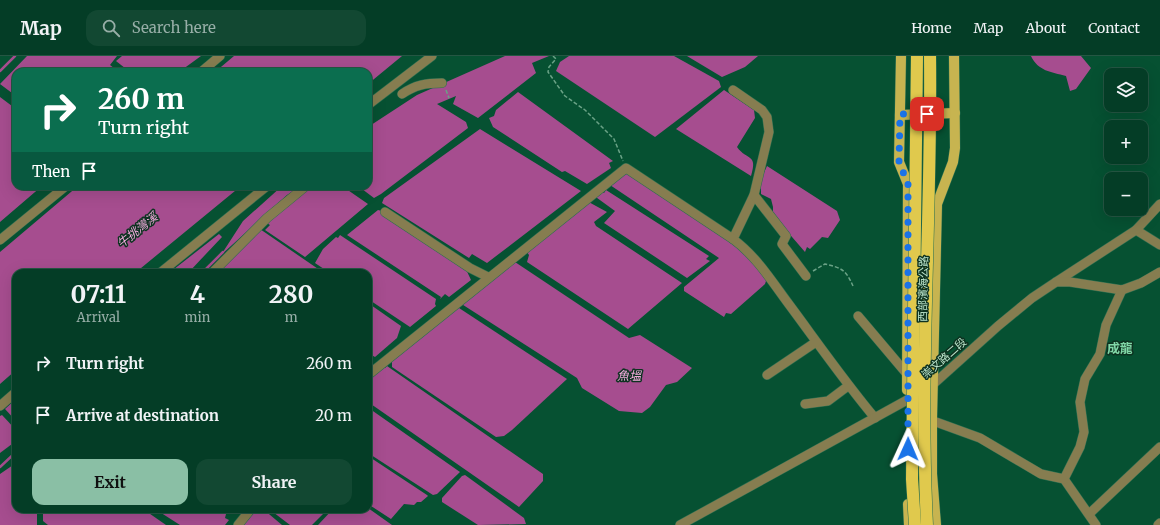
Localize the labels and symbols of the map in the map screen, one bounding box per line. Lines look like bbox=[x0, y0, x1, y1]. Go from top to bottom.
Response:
pin bbox=[910, 97, 944, 131]
water label: 牛挑灣溪 bbox=[114, 208, 162, 251]
street label: 西部濱海公路 bbox=[915, 256, 931, 322]
street label: 崇文路二段 bbox=[919, 335, 969, 381]
district label: 成龍 bbox=[1107, 340, 1133, 357]
water label: 魚塭 bbox=[617, 368, 642, 383]
position arrow bbox=[887, 428, 929, 470]

